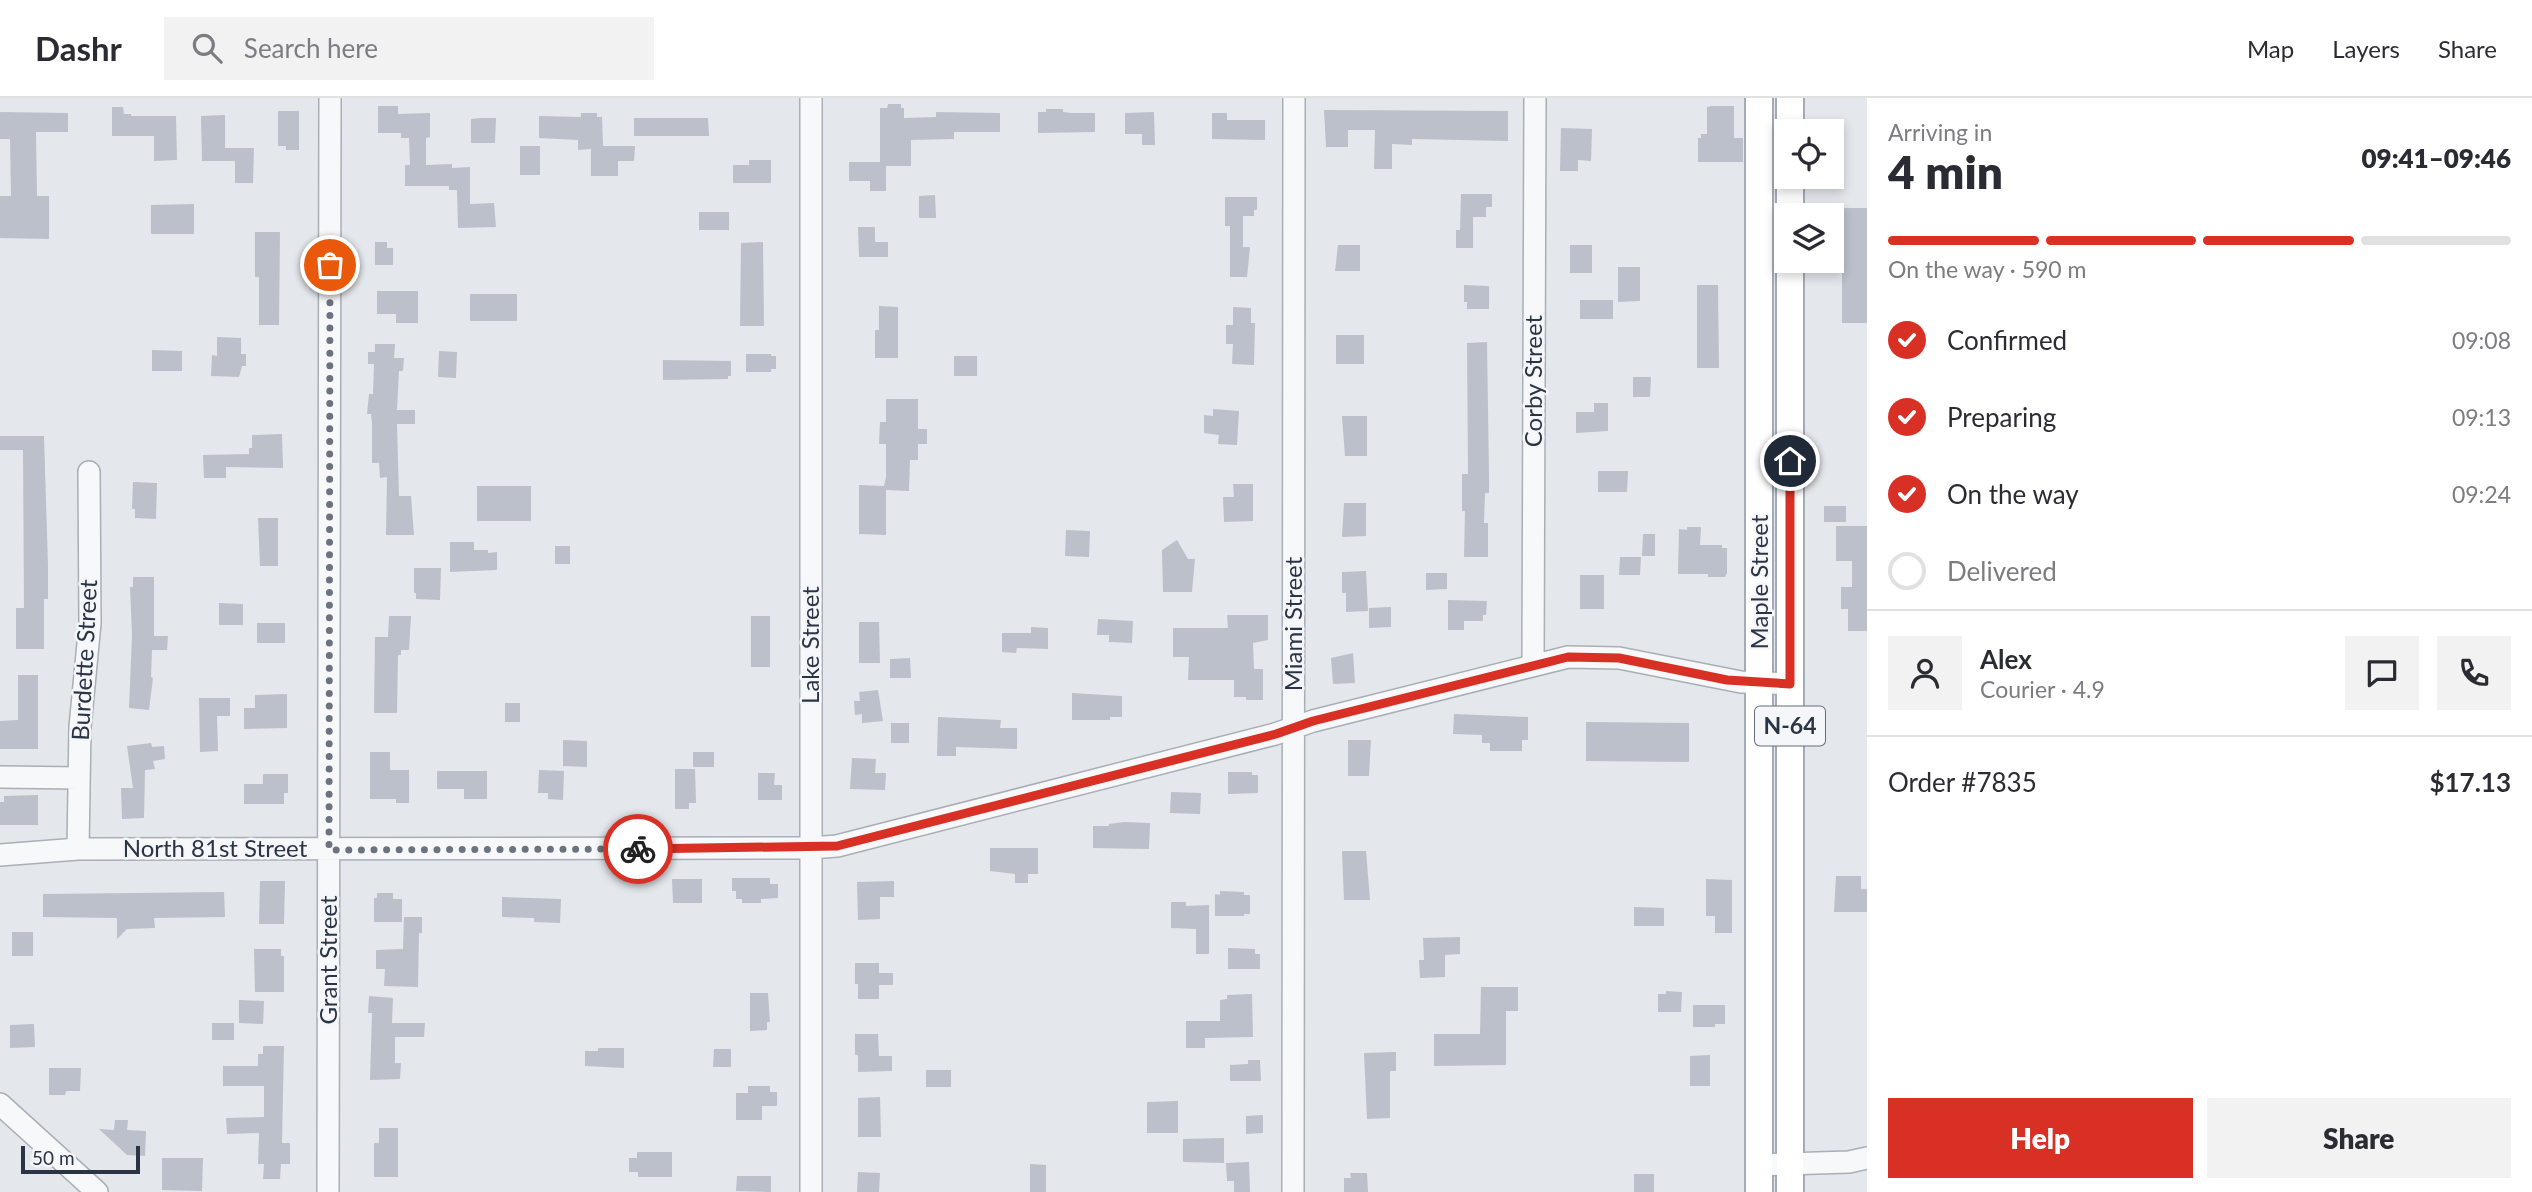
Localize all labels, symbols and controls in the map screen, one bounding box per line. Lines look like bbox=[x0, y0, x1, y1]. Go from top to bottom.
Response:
search box bbox=[164, 17, 654, 80]
text: Dashr bbox=[35, 28, 122, 68]
icon: search bbox=[188, 29, 226, 67]
text: Search here bbox=[244, 32, 378, 64]
text: Map bbox=[2247, 34, 2294, 63]
text: Layers bbox=[2332, 34, 2400, 63]
text: Share bbox=[2438, 34, 2497, 63]
text: Arriving in bbox=[1888, 118, 1992, 146]
map controls bbox=[1774, 119, 1844, 273]
button: locate bbox=[1774, 119, 1844, 189]
text: 09:41–09:46 bbox=[2361, 142, 2511, 174]
text: 4 min bbox=[1888, 144, 2003, 199]
button: layers bbox=[1774, 203, 1844, 273]
pin bbox=[300, 235, 360, 295]
icon: bag bbox=[311, 246, 349, 284]
text: On the way · 590 m bbox=[1888, 255, 2087, 283]
street label: Corby Street bbox=[1518, 314, 1547, 447]
icon: check bbox=[1888, 321, 1926, 359]
text: Confirmed bbox=[1947, 324, 2067, 356]
text: 09:08 bbox=[2452, 326, 2511, 354]
icon: check bbox=[1888, 398, 1926, 436]
text: Preparing bbox=[1947, 401, 2056, 433]
text: 09:13 bbox=[2452, 403, 2511, 431]
pin bbox=[1760, 431, 1820, 491]
icon: home bbox=[1771, 442, 1809, 480]
icon: check bbox=[1888, 475, 1926, 513]
text: On the way bbox=[1947, 478, 2079, 510]
text: 09:24 bbox=[2452, 480, 2511, 508]
street label: Maple Street bbox=[1744, 514, 1773, 649]
text: Delivered bbox=[1947, 555, 2057, 587]
street label: Miami Street bbox=[1278, 556, 1307, 691]
street label: Burdette Street bbox=[65, 578, 102, 741]
street label: Lake Street bbox=[795, 586, 824, 704]
button: person bbox=[1888, 636, 1962, 710]
button: chat bbox=[2345, 636, 2419, 710]
button: phone bbox=[2437, 636, 2511, 710]
text: Alex bbox=[1980, 643, 2032, 675]
text: Courier · 4.9 bbox=[1980, 675, 2105, 703]
road number: N-64 bbox=[1755, 706, 1825, 746]
text: Order #7835 bbox=[1888, 766, 2037, 798]
text: $17.13 bbox=[2429, 766, 2511, 798]
courier bbox=[603, 814, 673, 884]
icon: bike bbox=[619, 830, 657, 868]
street label: North 81st Street bbox=[123, 833, 308, 862]
street label: Grant Street bbox=[313, 895, 342, 1024]
button: Help bbox=[1888, 1098, 2193, 1178]
button: Share bbox=[2207, 1098, 2511, 1178]
scale bar bbox=[21, 1143, 140, 1175]
text: 50 m bbox=[32, 1146, 75, 1169]

